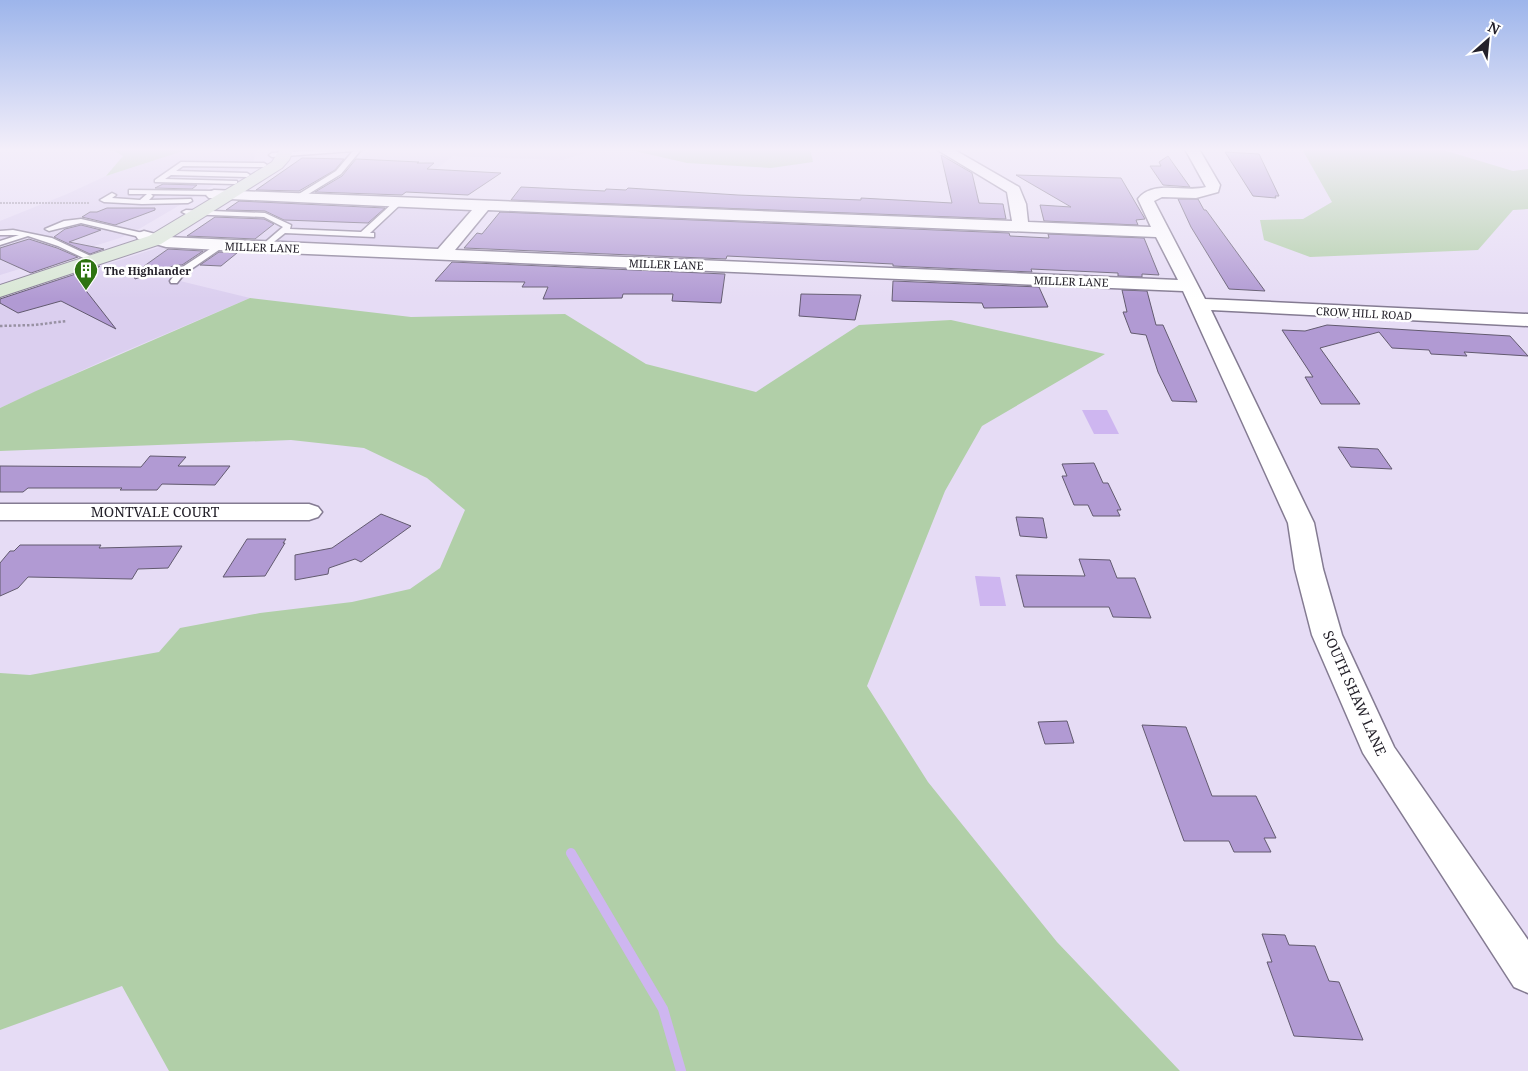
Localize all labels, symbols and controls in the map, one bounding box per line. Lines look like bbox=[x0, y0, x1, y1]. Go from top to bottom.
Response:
north arrow bbox=[1463, 15, 1513, 65]
text: N bbox=[1485, 17, 1503, 39]
street label: MILLER LANE bbox=[224, 238, 300, 256]
street label: MILLER LANE bbox=[628, 255, 704, 273]
building icon: The Highlander bbox=[73, 257, 99, 291]
place label: The Highlander bbox=[104, 263, 191, 278]
street label: MILLER LANE bbox=[1033, 272, 1109, 290]
street label: CROW HILL ROAD bbox=[1316, 303, 1412, 323]
street label: MONTVALE COURT bbox=[91, 502, 220, 521]
street label: SOUTH SHAW LANE bbox=[1319, 627, 1391, 759]

